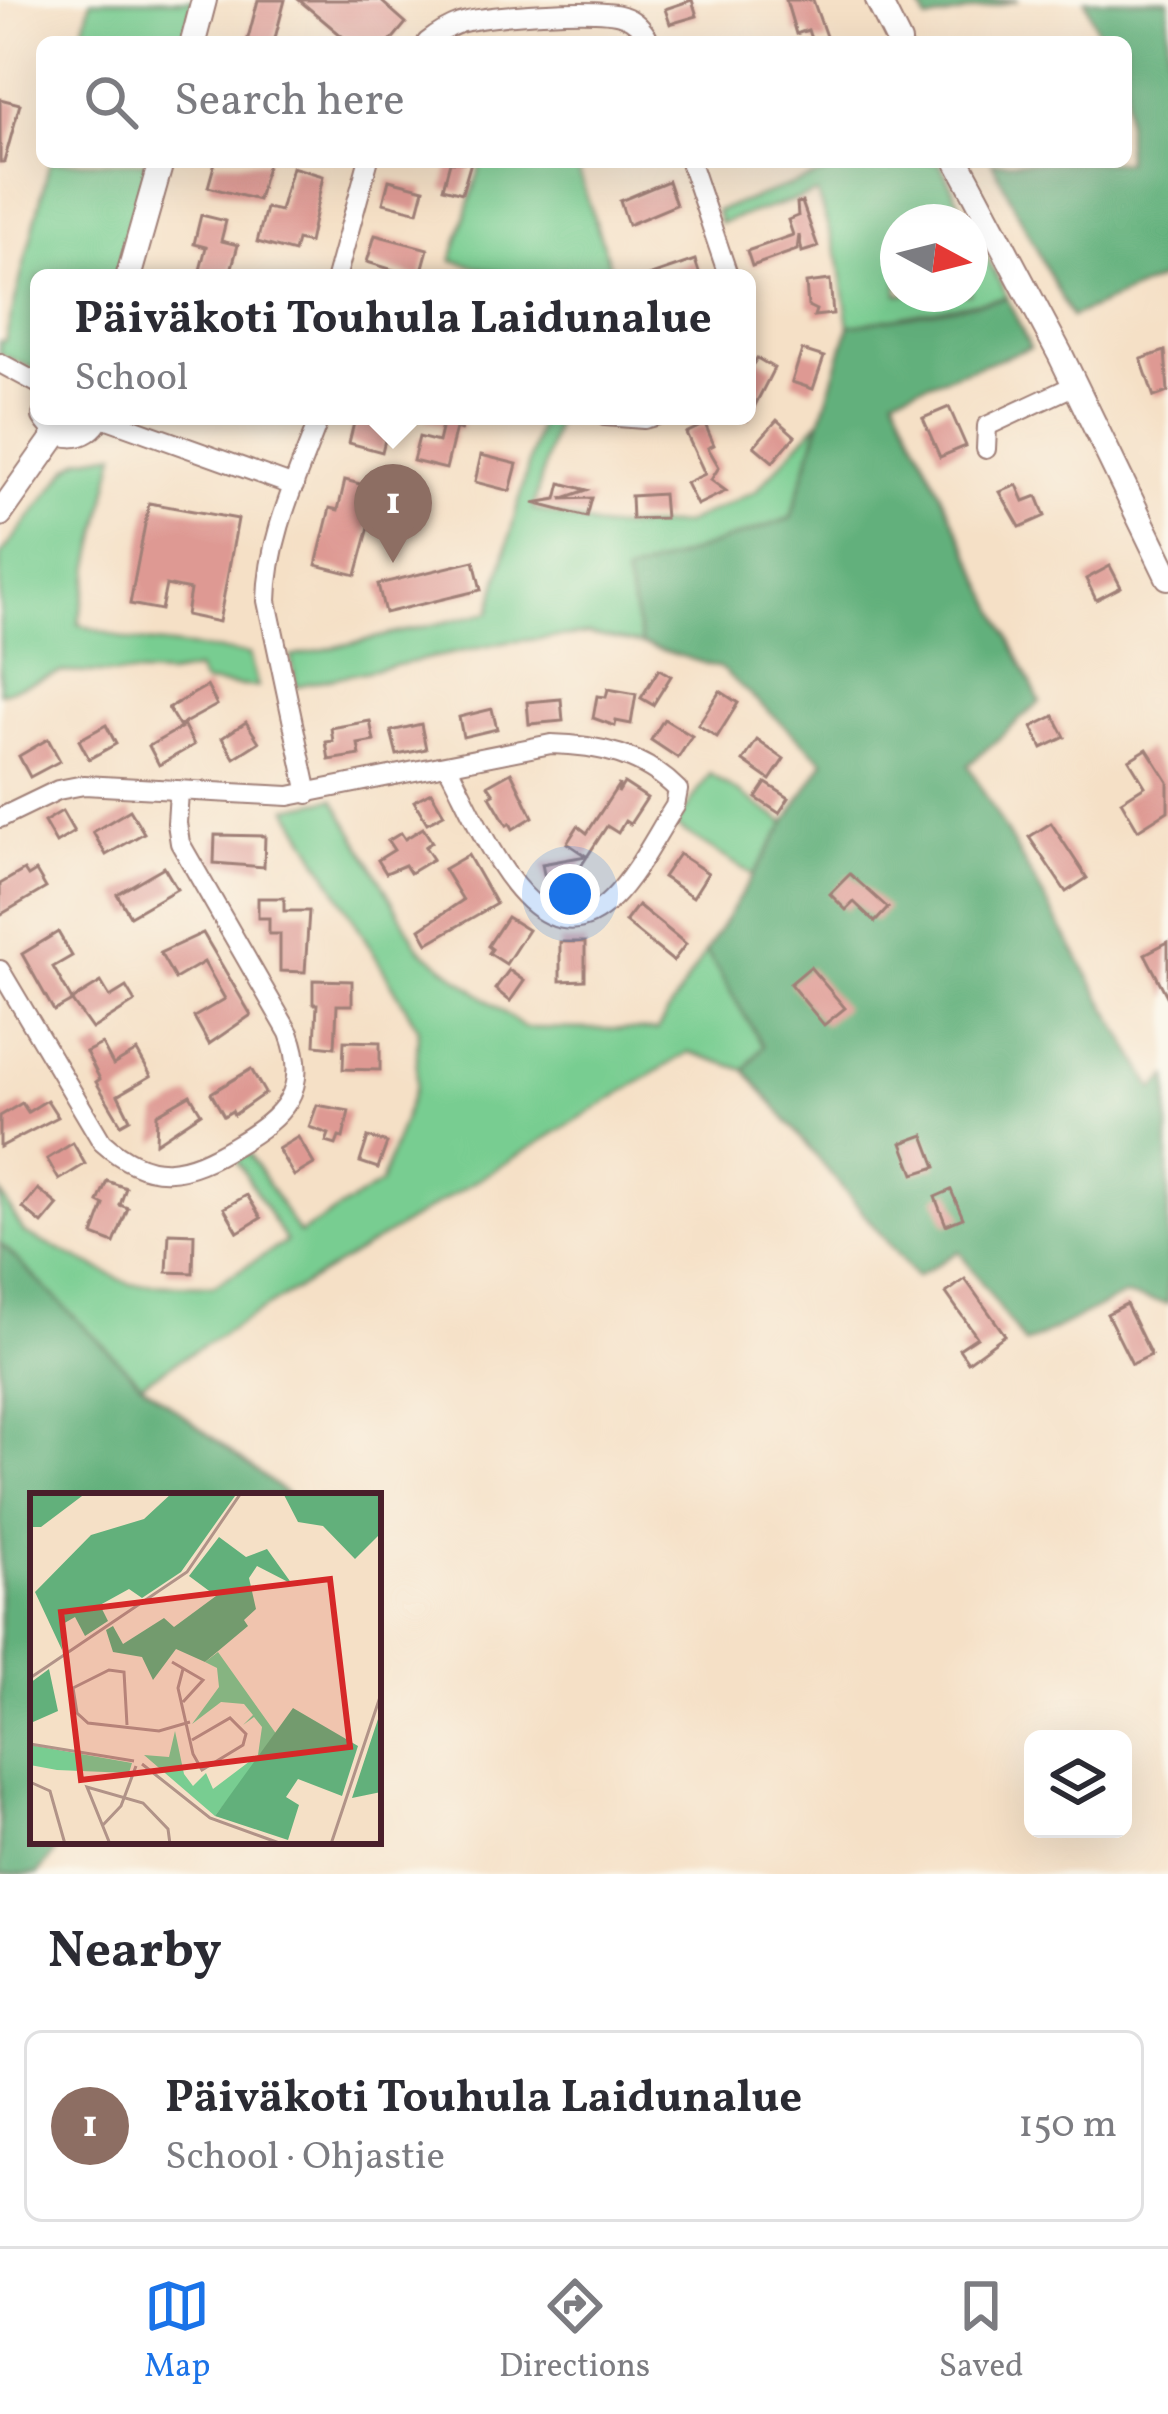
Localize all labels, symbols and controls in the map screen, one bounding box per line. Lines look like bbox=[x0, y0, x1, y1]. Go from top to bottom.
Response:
search box bbox=[36, 36, 1132, 168]
icon: search bbox=[78, 69, 144, 135]
text: Search here bbox=[174, 71, 405, 134]
north arrow bbox=[880, 204, 988, 312]
popup bbox=[30, 269, 756, 425]
text: Päiväkoti Touhula Laidunalue bbox=[74, 289, 712, 352]
text: School bbox=[74, 352, 188, 406]
pin: 1 bbox=[354, 464, 432, 563]
your location bbox=[540, 864, 600, 924]
inset map bbox=[30, 1493, 381, 1844]
map controls bbox=[1024, 1730, 1132, 1838]
button: layers bbox=[1024, 1730, 1132, 1838]
text: Nearby bbox=[48, 1917, 222, 1988]
text: Päiväkoti Touhula Laidunalue bbox=[165, 2068, 802, 2131]
text: 1 bbox=[82, 2099, 98, 2153]
text: 150 m bbox=[1018, 2099, 1117, 2153]
text: School · Ohjastie bbox=[165, 2131, 445, 2185]
tab: Map bbox=[144, 2273, 210, 2391]
tab: Directions bbox=[499, 2273, 650, 2391]
tab: Saved bbox=[939, 2273, 1024, 2391]

